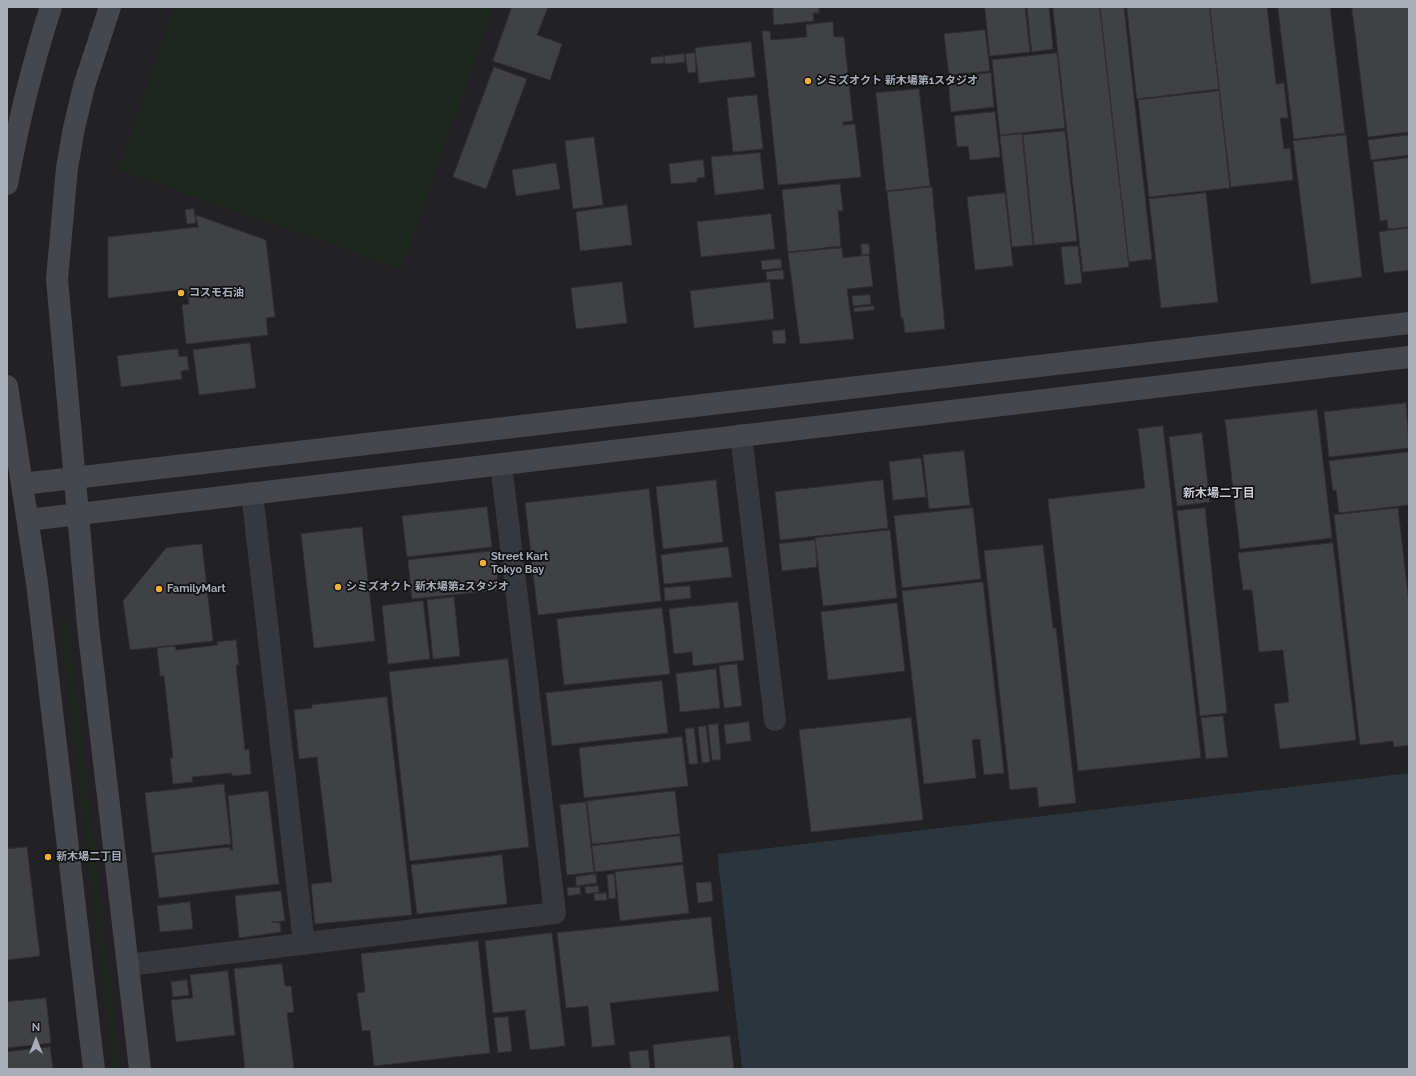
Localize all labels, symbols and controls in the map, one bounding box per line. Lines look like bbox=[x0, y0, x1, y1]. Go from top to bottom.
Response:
place label: シミズオクト 新木場第1スタジオ bbox=[816, 74, 978, 88]
marker: シミズオクト 新木場第1スタジオ bbox=[803, 76, 813, 86]
place label: コスモ石油 bbox=[189, 286, 244, 300]
marker: コスモ石油 bbox=[176, 288, 186, 298]
district label: 新木場二丁目 bbox=[1183, 486, 1255, 500]
place label: Street Kart Tokyo Bay bbox=[491, 550, 548, 576]
marker: Street Kart Tokyo Bay bbox=[478, 558, 488, 568]
place label: シミズオクト 新木場第2スタジオ bbox=[346, 580, 509, 594]
place label: FamilyMart bbox=[167, 582, 226, 596]
marker: シミズオクト 新木場第2スタジオ bbox=[333, 582, 343, 592]
marker: FamilyMart bbox=[154, 584, 164, 594]
place label: 新木場二丁目 bbox=[56, 850, 122, 864]
marker: 新木場二丁目 bbox=[43, 852, 53, 862]
north arrow bbox=[16, 1020, 56, 1060]
text: N bbox=[32, 1021, 40, 1034]

